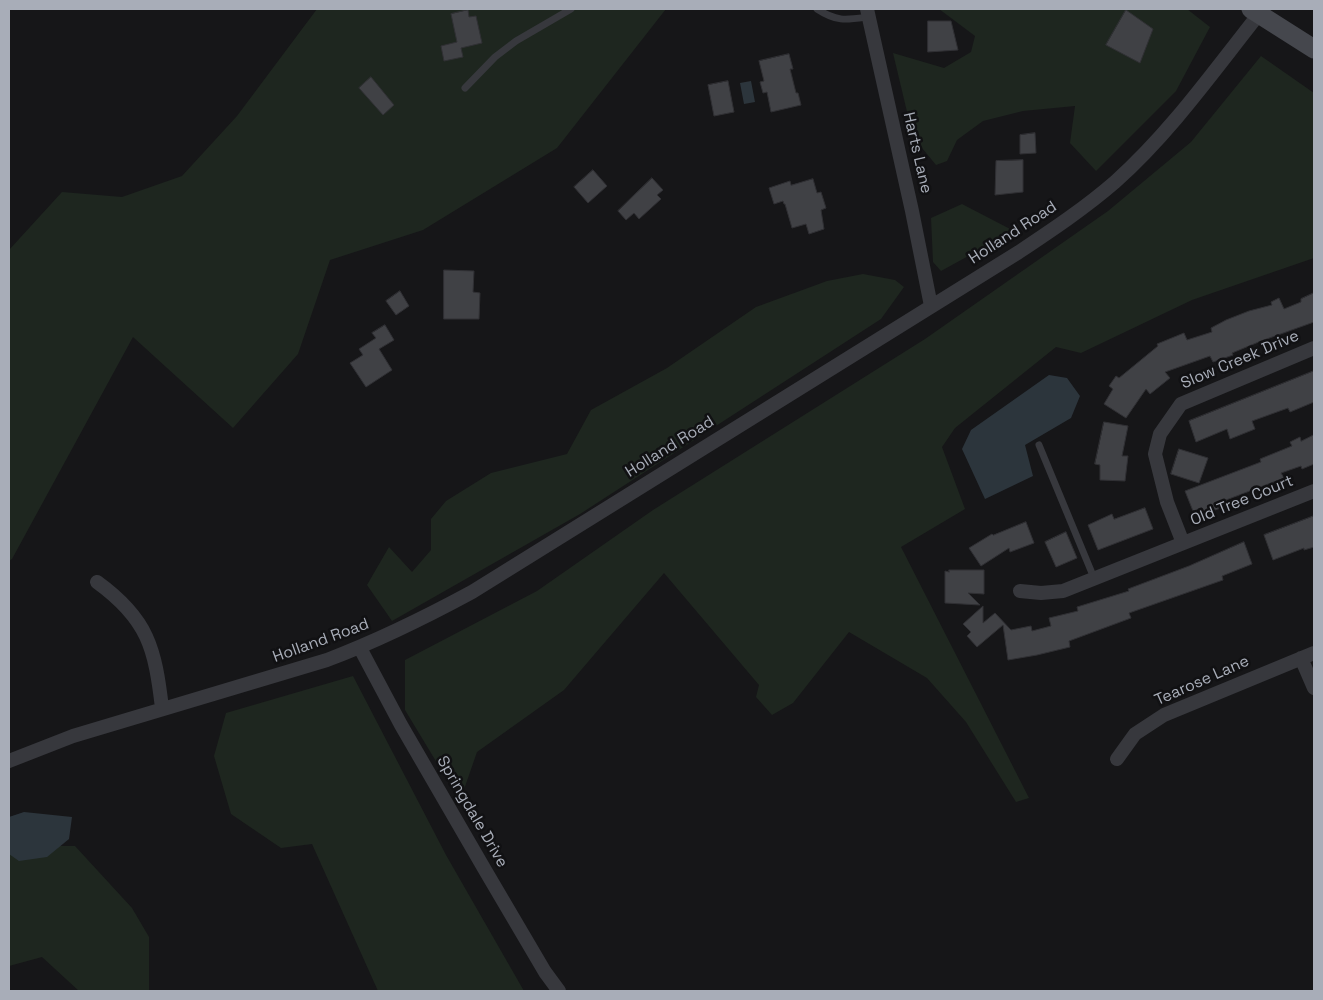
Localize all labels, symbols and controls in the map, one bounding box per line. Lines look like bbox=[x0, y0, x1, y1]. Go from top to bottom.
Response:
street label: Harts Lane bbox=[898, 110, 936, 196]
street label: Holland Road bbox=[965, 197, 1061, 269]
street label: Slow Creek Drive bbox=[1178, 326, 1302, 394]
street label: Holland Road bbox=[622, 412, 718, 482]
street label: Old Tree Court bbox=[1188, 472, 1296, 530]
street label: Holland Road bbox=[270, 615, 372, 667]
street label: Tearose Lane bbox=[1152, 652, 1252, 710]
street label: Springdale Drive bbox=[432, 753, 512, 871]

